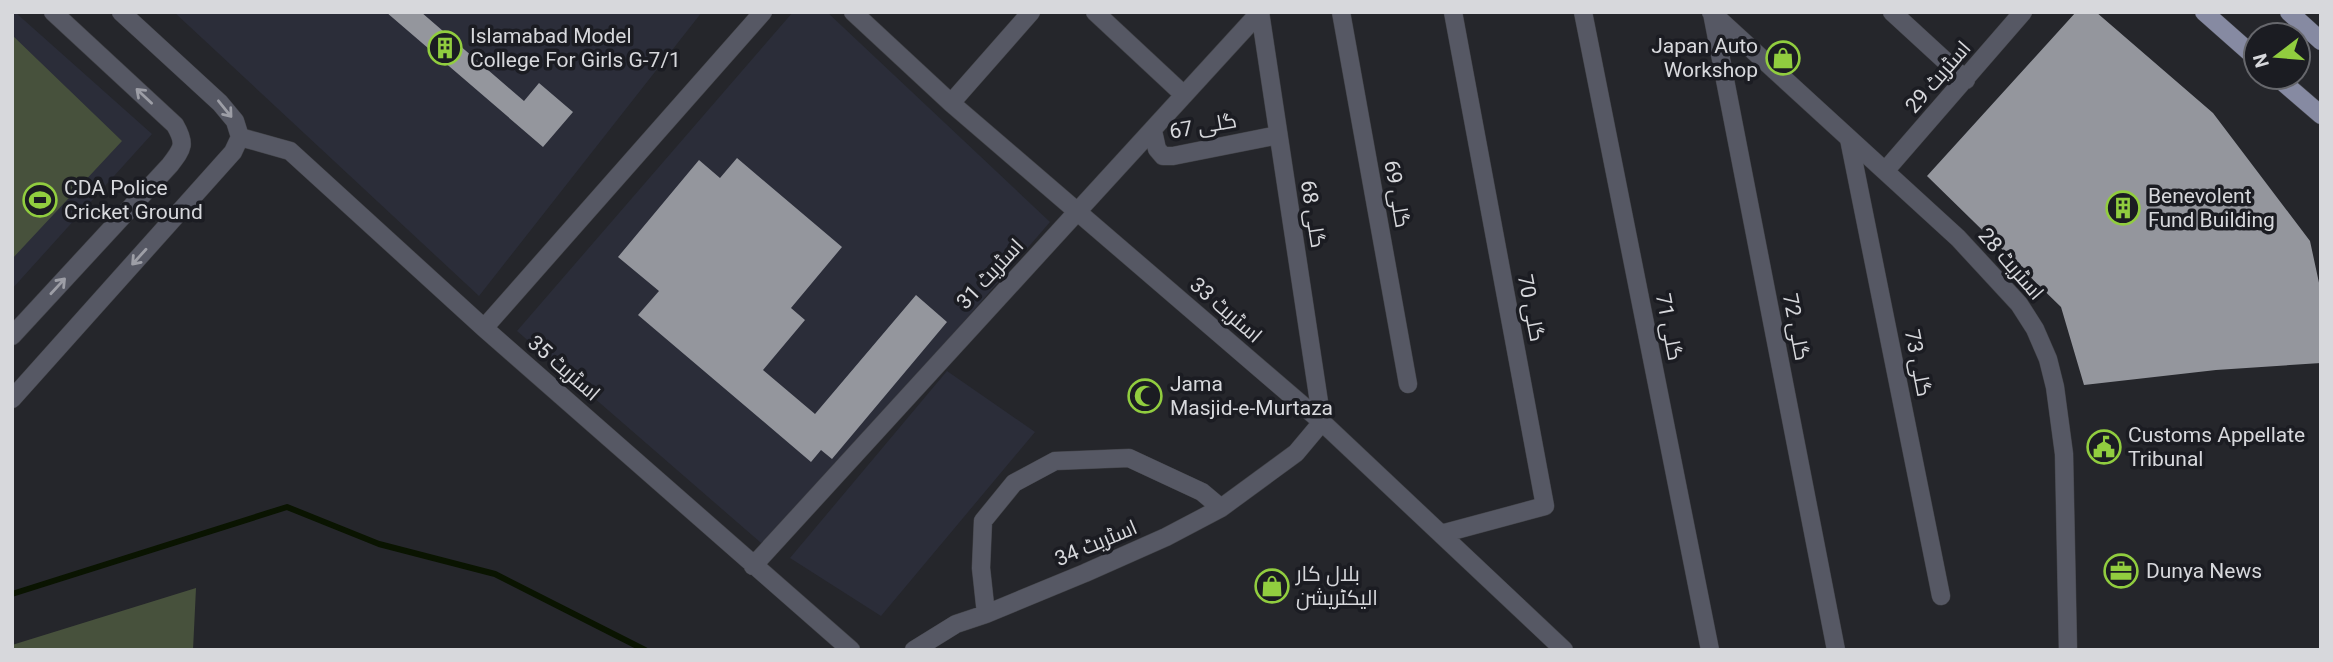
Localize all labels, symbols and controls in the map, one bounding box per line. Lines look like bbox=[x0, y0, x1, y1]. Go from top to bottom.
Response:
north arrow bbox=[2242, 21, 2312, 91]
place label: Islamabad Model College For Girls G-7/1 bbox=[470, 24, 681, 72]
building icon: Islamabad Model College For Girls G-7/1 bbox=[426, 29, 464, 67]
place label: Japan Auto Workshop bbox=[1651, 34, 1758, 82]
street label: اسٹریٹ 29 bbox=[1900, 36, 1976, 118]
shop icon: Japan Auto Workshop bbox=[1764, 39, 1802, 77]
text: N bbox=[2248, 51, 2274, 70]
one-way arrow bbox=[135, 88, 153, 104]
one-way arrow bbox=[217, 100, 232, 118]
street label: گلی 67 bbox=[1167, 108, 1239, 145]
street label: گلی 69 bbox=[1378, 158, 1415, 230]
place label: CDA Police Cricket Ground bbox=[64, 176, 203, 224]
street label: گلی 68 bbox=[1295, 179, 1330, 250]
sports icon: CDA Police Cricket Ground bbox=[21, 181, 59, 219]
place label: Benevolent Fund Building bbox=[2148, 184, 2275, 232]
building icon: Benevolent Fund Building bbox=[2104, 189, 2142, 227]
street label: اسٹریٹ 28 bbox=[1973, 223, 2049, 305]
street label: اسٹریٹ 31 bbox=[952, 234, 1028, 314]
one-way arrow bbox=[130, 248, 147, 265]
street label: اسٹریٹ 33 bbox=[1185, 272, 1267, 348]
street label: گلی 70 bbox=[1512, 272, 1549, 344]
one-way arrow bbox=[50, 278, 67, 295]
street label: گلی 71 bbox=[1650, 291, 1687, 363]
street label: گلی 72 bbox=[1777, 291, 1814, 363]
street label: گلی 73 bbox=[1899, 327, 1936, 399]
street label: اسٹریٹ 35 bbox=[523, 330, 605, 406]
place label: Jama Masjid-e-Murtaza bbox=[1170, 372, 1333, 420]
mosque icon: Jama Masjid-e-Murtaza bbox=[1126, 377, 1164, 415]
place label: Customs Appellate Tribunal bbox=[2128, 423, 2305, 471]
public building icon: Customs Appellate Tribunal bbox=[2085, 428, 2123, 466]
street label: اسٹریٹ 34 bbox=[1051, 515, 1141, 571]
office icon: Dunya News bbox=[2102, 552, 2140, 590]
place label: Dunya News bbox=[2146, 559, 2262, 583]
place label: بلال کار الیکٹریشن bbox=[1295, 562, 1378, 611]
shop icon: بلال کار الیکٹریشن bbox=[1253, 567, 1291, 605]

